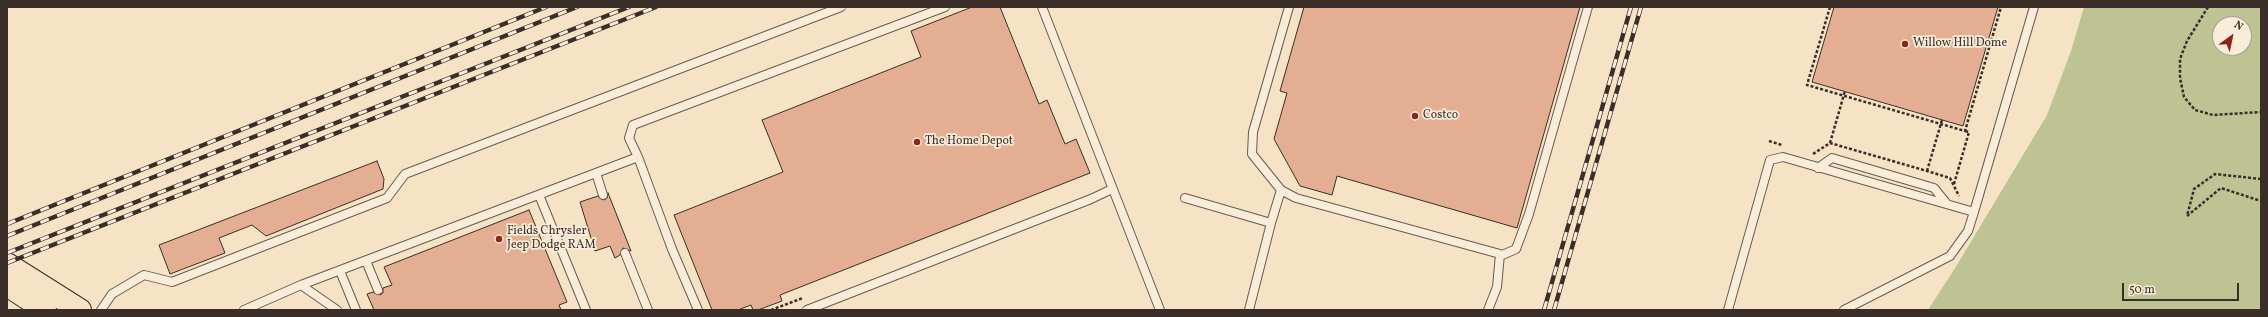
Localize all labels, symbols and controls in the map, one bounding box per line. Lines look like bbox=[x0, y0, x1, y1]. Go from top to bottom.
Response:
north arrow bbox=[2212, 16, 2252, 56]
text: N bbox=[2231, 18, 2246, 35]
place label: Willow Hill Dome bbox=[1913, 37, 2007, 51]
marker: Willow Hill Dome bbox=[1900, 39, 1910, 49]
place label: Costco bbox=[1423, 109, 1458, 123]
marker: Costco bbox=[1410, 111, 1420, 121]
place label: The Home Depot bbox=[925, 135, 1013, 149]
marker: The Home Depot bbox=[912, 137, 922, 147]
place label: Fields Chrysler Jeep Dodge RAM bbox=[507, 225, 596, 253]
marker: Fields Chrysler Jeep Dodge RAM bbox=[494, 234, 504, 244]
scale bar bbox=[2124, 275, 2241, 301]
text: 50 m bbox=[2129, 282, 2155, 298]

